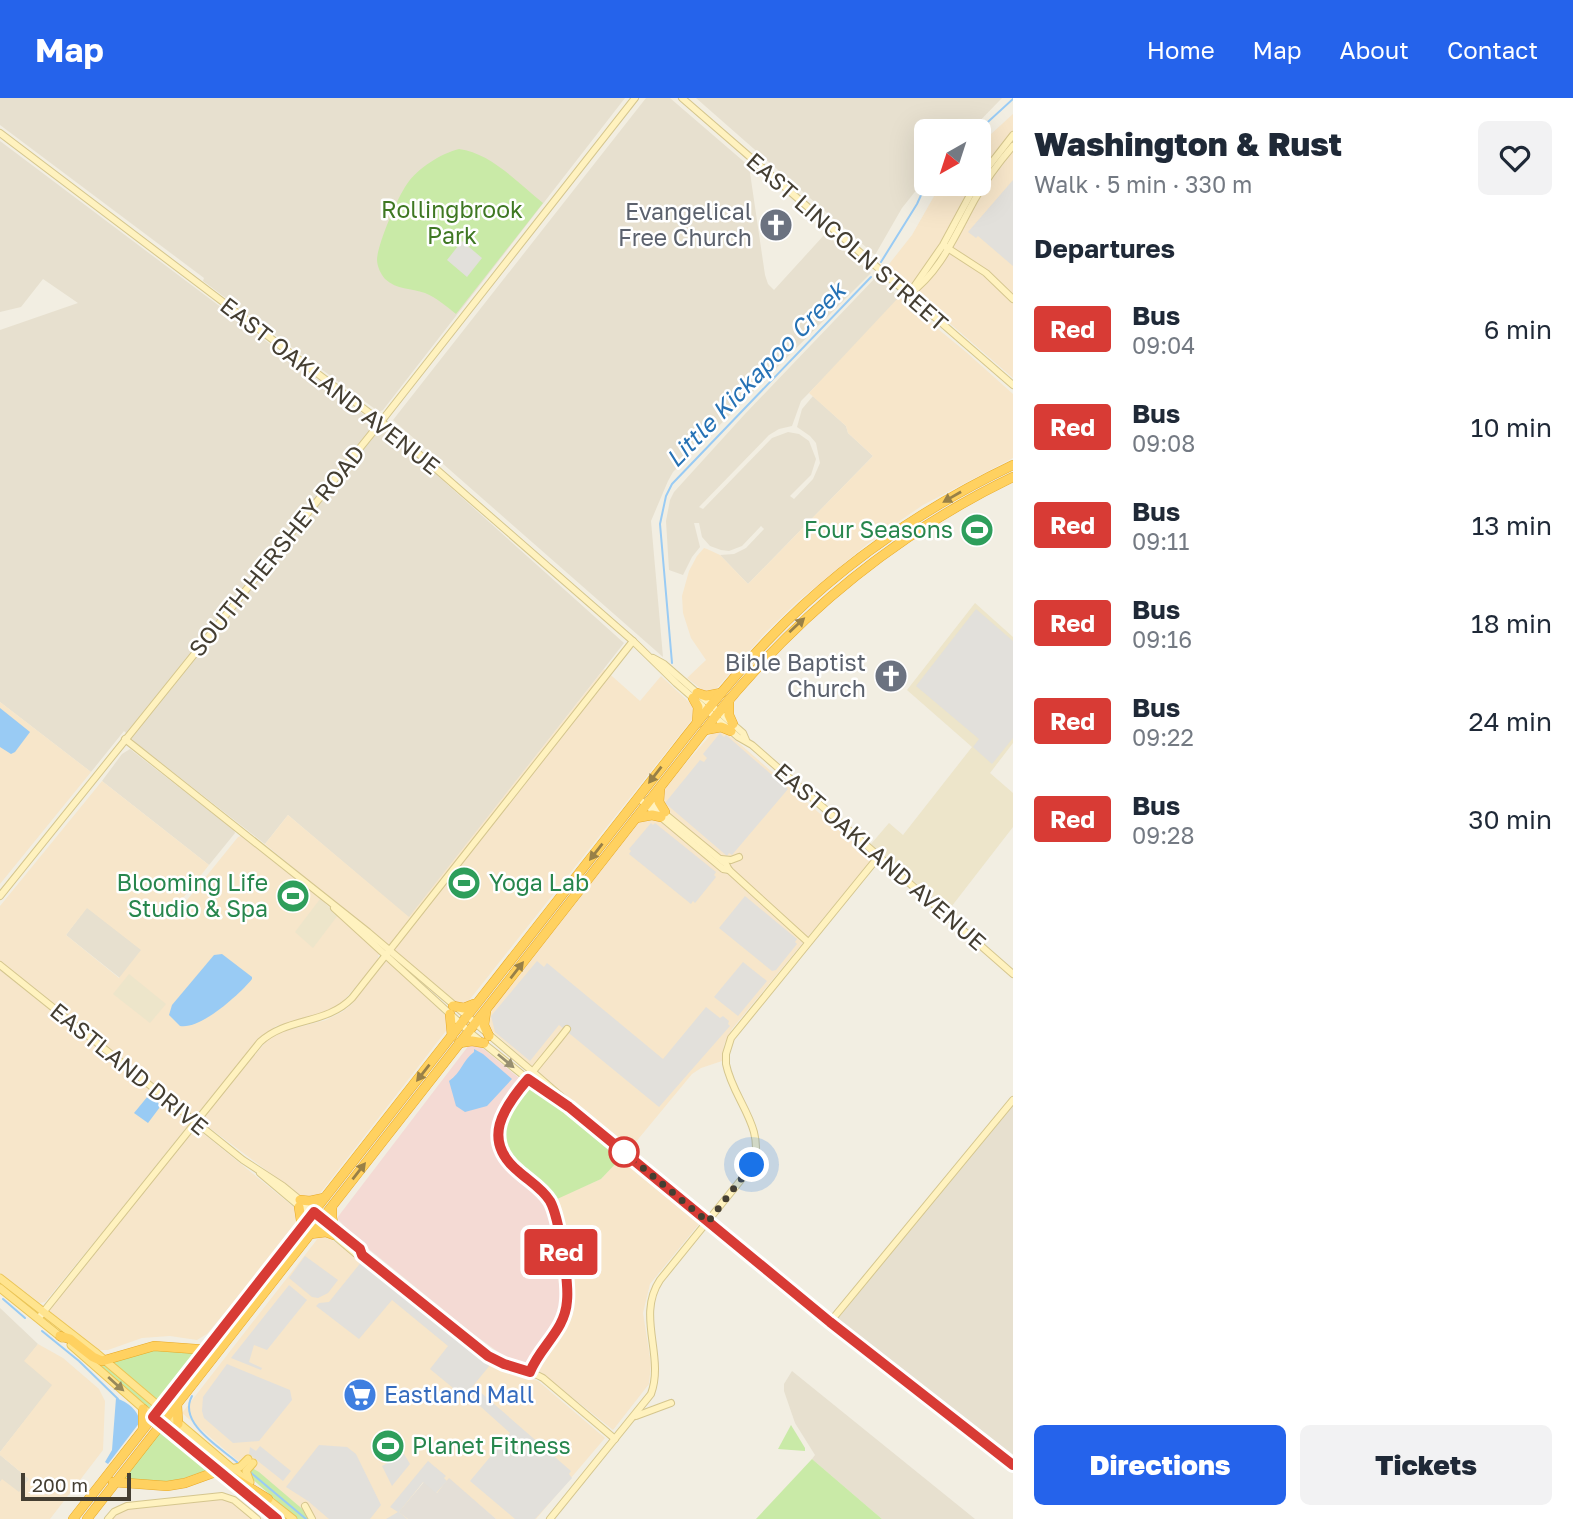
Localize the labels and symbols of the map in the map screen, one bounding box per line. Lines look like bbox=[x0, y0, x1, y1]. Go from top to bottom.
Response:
north arrow bbox=[914, 119, 990, 196]
street label: EAST LINCOLN STREET bbox=[741, 146, 954, 336]
park label: Rollingbrook Park bbox=[381, 195, 523, 249]
place label: Evangelical Free Church bbox=[618, 197, 752, 251]
church icon: Evangelical Free Church bbox=[757, 206, 795, 244]
water label: Little Kickapoo Creek bbox=[659, 274, 852, 472]
street label: EAST OAKLAND AVENUE bbox=[215, 291, 446, 480]
street label: SOUTH HERSHEY ROAD bbox=[182, 439, 370, 662]
one-way arrow bbox=[943, 491, 962, 503]
sports icon: Four Seasons bbox=[958, 511, 996, 549]
place label: Four Seasons bbox=[804, 515, 953, 543]
one-way arrow bbox=[789, 617, 806, 634]
place label: Bible Baptist Church bbox=[725, 648, 866, 702]
church icon: Bible Baptist Church bbox=[872, 657, 910, 695]
street label: EAST OAKLAND AVENUE bbox=[769, 757, 992, 956]
one-way arrow bbox=[648, 766, 663, 784]
one-way arrow bbox=[589, 843, 603, 861]
sports icon: Yoga Lab bbox=[445, 864, 483, 902]
place label: Blooming Life Studio & Spa bbox=[117, 868, 268, 922]
place label: Yoga Lab bbox=[489, 868, 589, 896]
sports icon: Blooming Life Studio & Spa bbox=[274, 877, 312, 915]
one-way arrow bbox=[509, 962, 524, 980]
street label: EASTLAND DRIVE bbox=[45, 996, 214, 1140]
one-way arrow bbox=[497, 1053, 514, 1068]
one-way arrow bbox=[416, 1063, 431, 1081]
unlabelled marker bbox=[609, 1137, 639, 1167]
your location bbox=[734, 1147, 769, 1182]
one-way arrow bbox=[352, 1163, 367, 1181]
line badge: Red bbox=[521, 1229, 601, 1275]
one-way arrow bbox=[107, 1376, 125, 1392]
supermarket icon: Eastland Mall bbox=[341, 1376, 379, 1414]
place label: Eastland Mall bbox=[384, 1380, 534, 1408]
sports icon: Planet Fitness bbox=[369, 1427, 407, 1465]
place label: Planet Fitness bbox=[412, 1431, 571, 1459]
scale bar bbox=[21, 1470, 131, 1502]

